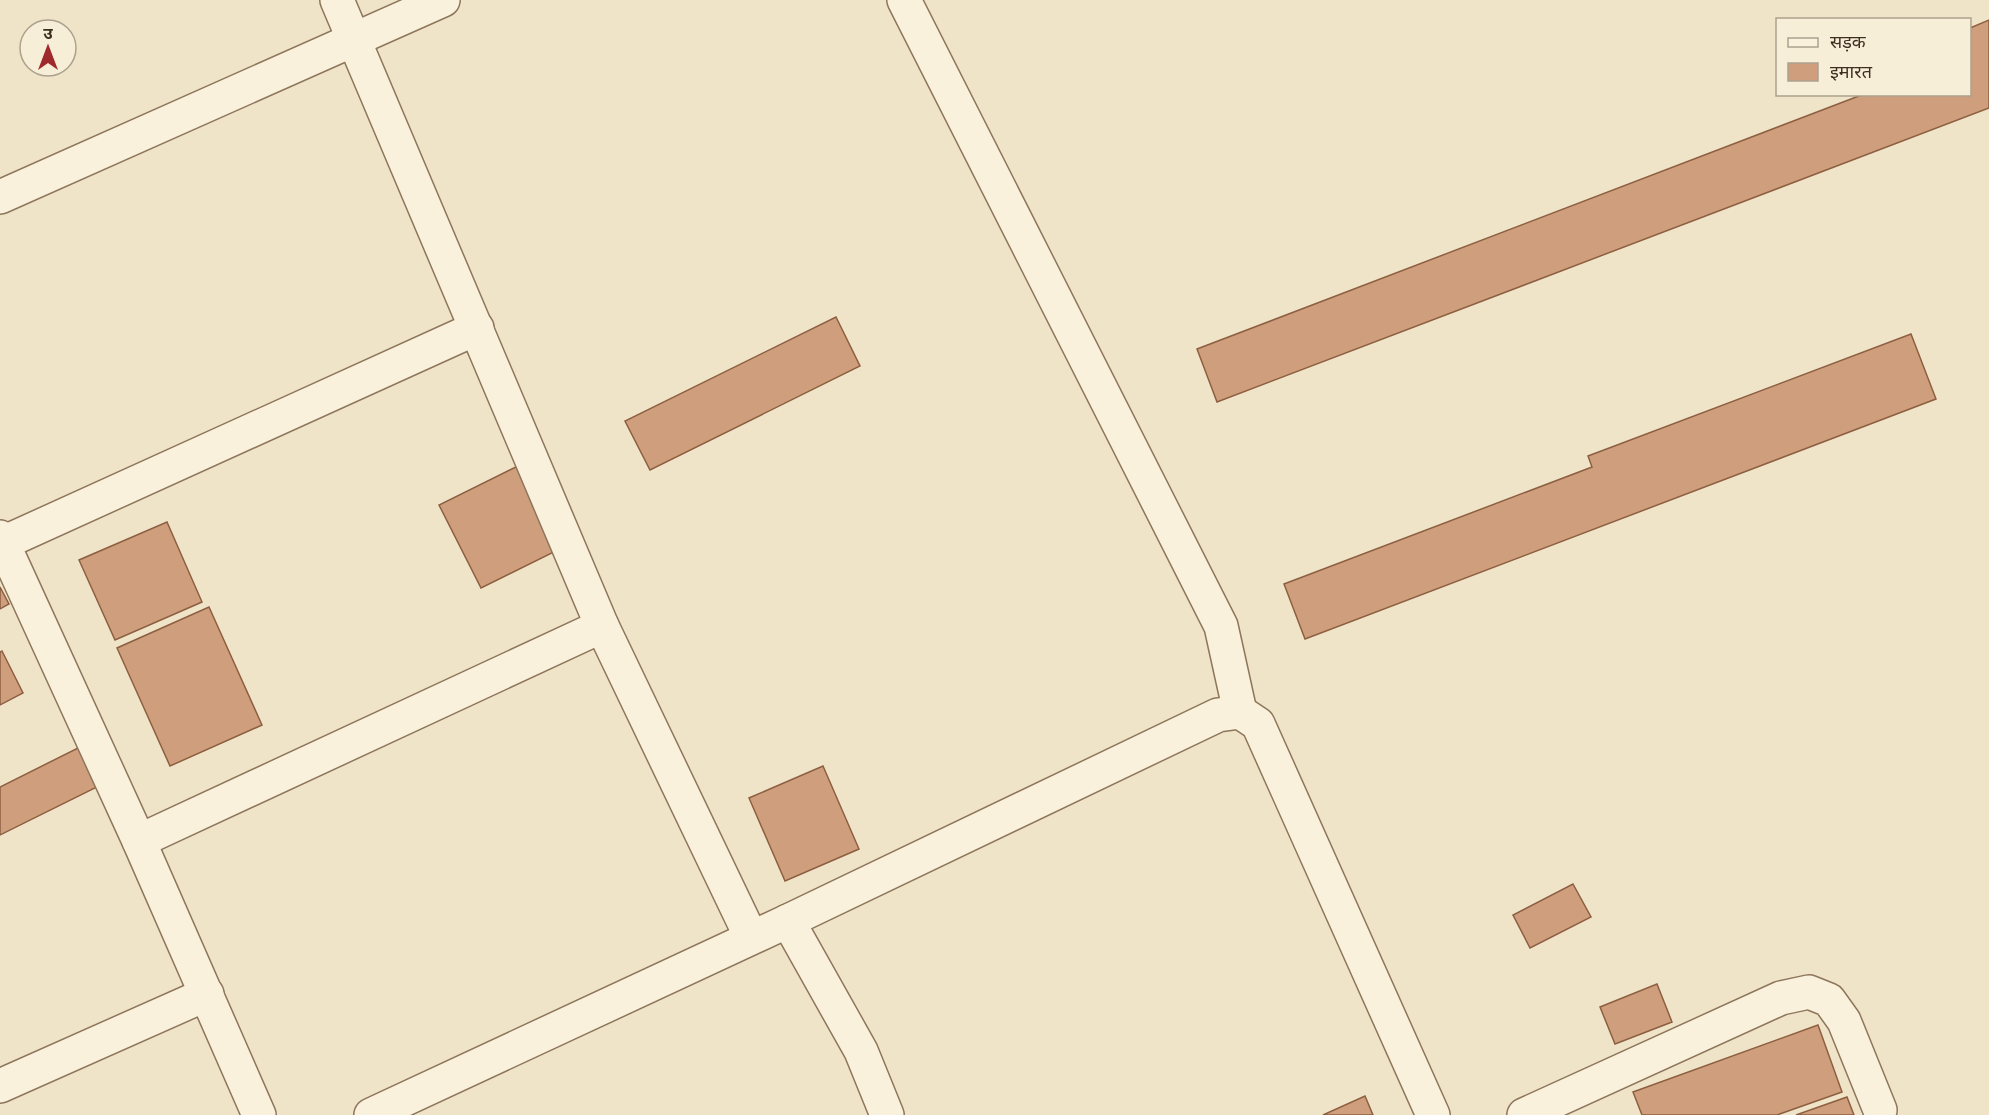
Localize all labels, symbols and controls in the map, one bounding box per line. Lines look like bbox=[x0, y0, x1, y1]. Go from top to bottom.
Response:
north arrow bbox=[18, 18, 78, 78]
legend bbox=[1776, 18, 1971, 96]
text: उ bbox=[43, 24, 53, 43]
text: सड़क bbox=[1830, 31, 1867, 52]
text: इमारत bbox=[1830, 61, 1873, 82]

